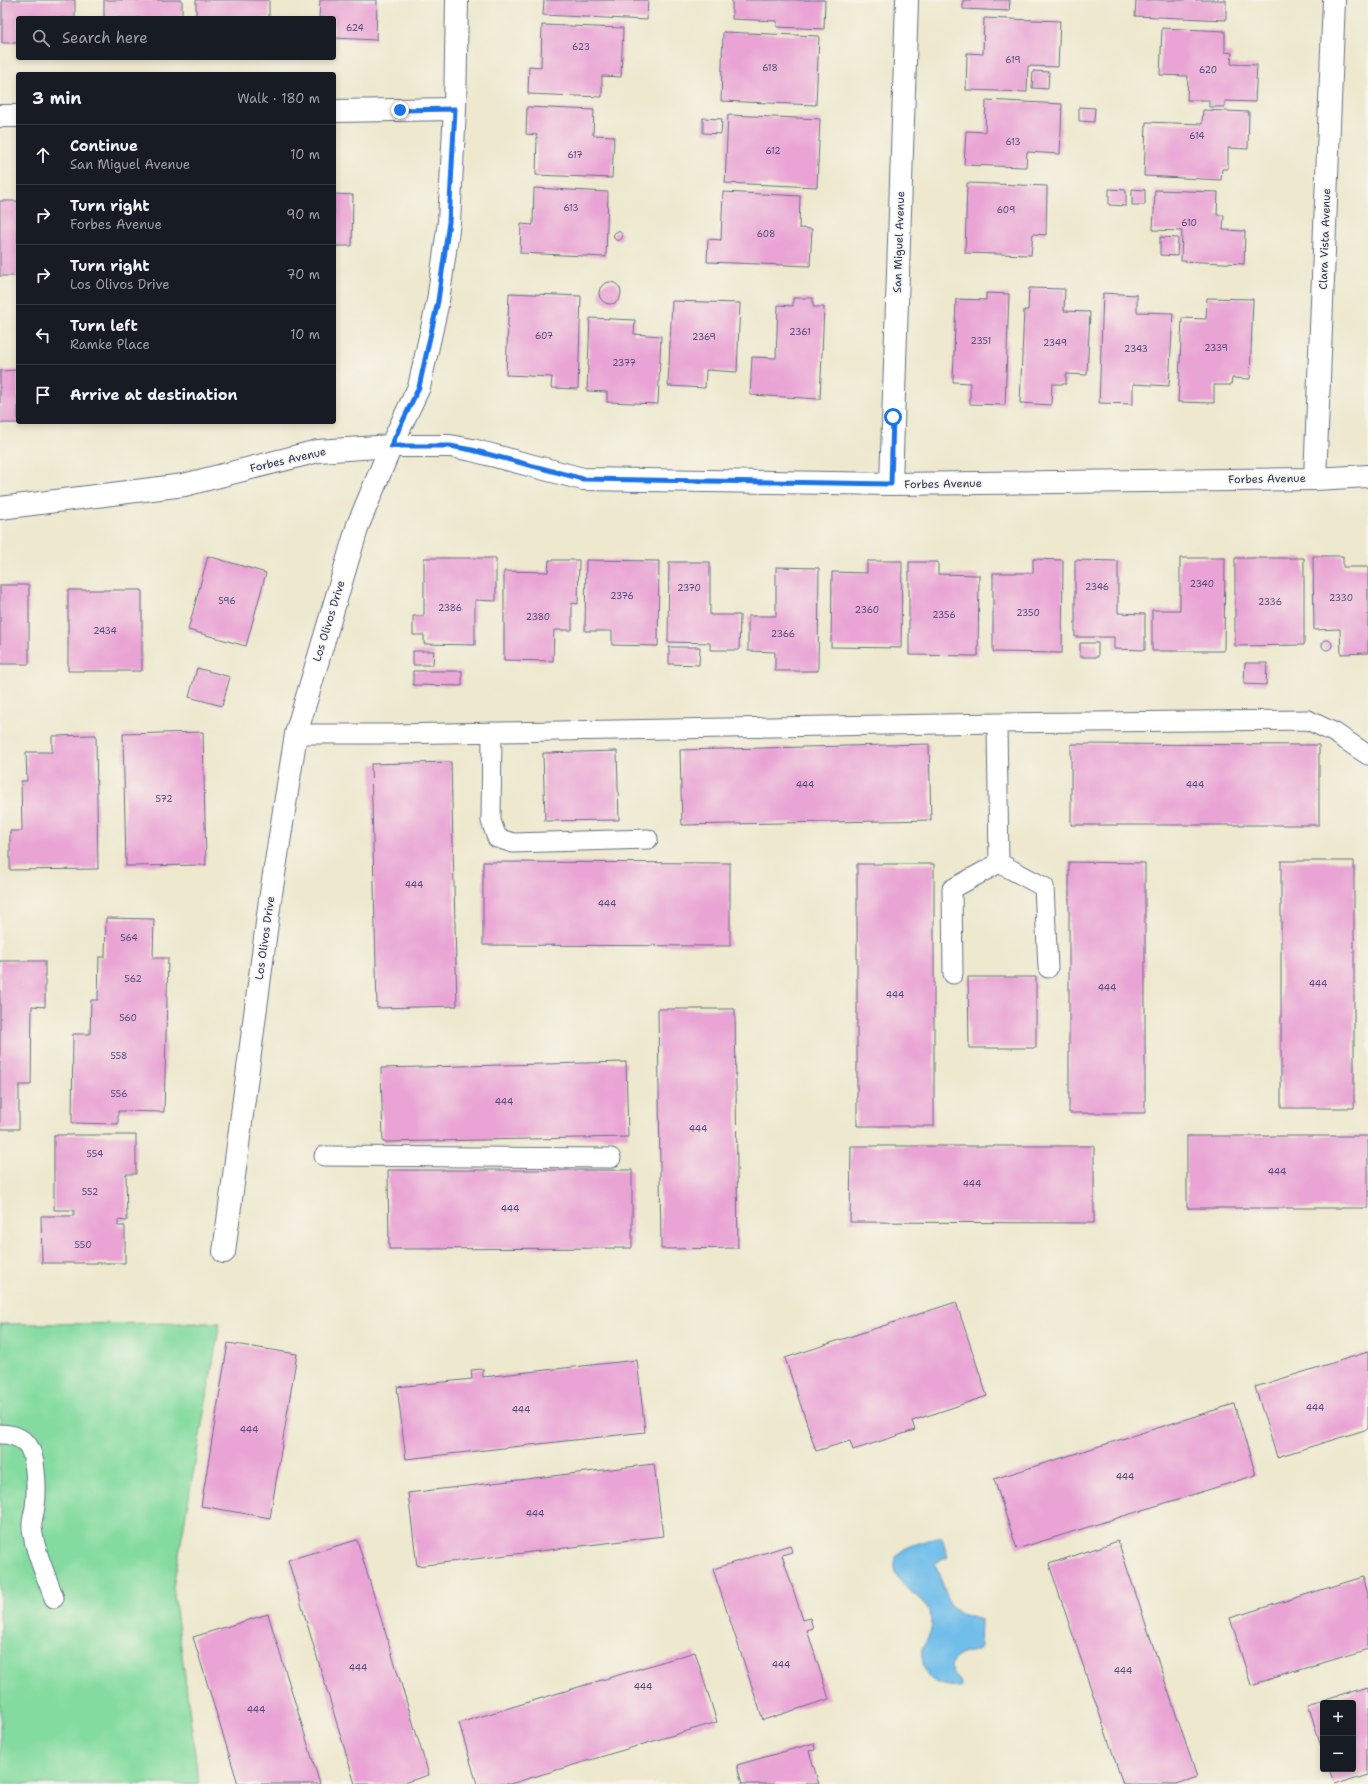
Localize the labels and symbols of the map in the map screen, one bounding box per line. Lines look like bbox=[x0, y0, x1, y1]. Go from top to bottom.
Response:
house number: 624 bbox=[346, 22, 364, 34]
house number: 623 bbox=[572, 41, 590, 53]
house number: 619 bbox=[1005, 54, 1021, 66]
house number: 618 bbox=[762, 62, 778, 74]
house number: 620 bbox=[1199, 64, 1217, 76]
route end bbox=[391, 101, 409, 119]
house number: 614 bbox=[1189, 130, 1205, 142]
house number: 613 bbox=[1005, 136, 1021, 148]
house number: 612 bbox=[765, 145, 781, 157]
house number: 617 bbox=[567, 149, 583, 161]
street label: Clara Vista Avenue bbox=[1316, 188, 1334, 290]
street label: San Miguel Avenue bbox=[890, 191, 908, 293]
house number: 613 bbox=[563, 202, 579, 214]
house number: 609 bbox=[997, 204, 1015, 216]
house number: 610 bbox=[1181, 217, 1197, 229]
house number: 608 bbox=[757, 228, 775, 240]
house number: 2361 bbox=[789, 326, 811, 338]
house number: 607 bbox=[535, 330, 553, 342]
house number: 2369 bbox=[692, 331, 716, 343]
house number: 2351 bbox=[971, 335, 991, 347]
house number: 2349 bbox=[1043, 337, 1067, 349]
house number: 2339 bbox=[1204, 342, 1228, 354]
house number: 2343 bbox=[1124, 343, 1148, 355]
house number: 2377 bbox=[612, 357, 636, 369]
route start bbox=[884, 408, 902, 426]
street label: Forbes Avenue bbox=[248, 444, 328, 476]
street label: Forbes Avenue bbox=[1228, 471, 1306, 487]
street label: Forbes Avenue bbox=[904, 476, 982, 492]
street label: Los Olivos Drive bbox=[310, 578, 348, 664]
house number: 2340 bbox=[1190, 578, 1214, 590]
house number: 2346 bbox=[1085, 581, 1109, 593]
house number: 2370 bbox=[677, 582, 701, 594]
house number: 2376 bbox=[610, 590, 634, 602]
house number: 2330 bbox=[1329, 592, 1353, 604]
house number: 596 bbox=[218, 595, 236, 607]
house number: 2336 bbox=[1258, 596, 1282, 608]
house number: 2386 bbox=[438, 602, 462, 614]
house number: 2360 bbox=[855, 604, 879, 616]
house number: 2350 bbox=[1016, 607, 1040, 619]
house number: 2356 bbox=[932, 609, 956, 621]
house number: 2380 bbox=[526, 611, 550, 623]
house number: 2434 bbox=[93, 625, 117, 637]
house number: 2366 bbox=[771, 628, 795, 640]
house number: 444 bbox=[796, 779, 814, 791]
house number: 444 bbox=[1186, 779, 1204, 791]
house number: 572 bbox=[156, 793, 172, 805]
house number: 444 bbox=[405, 879, 423, 891]
street label: Los Olivos Drive bbox=[252, 895, 278, 981]
house number: 444 bbox=[598, 898, 616, 910]
house number: 564 bbox=[120, 932, 138, 944]
house number: 562 bbox=[124, 973, 142, 985]
house number: 444 bbox=[1309, 978, 1327, 990]
house number: 444 bbox=[1098, 982, 1116, 994]
house number: 444 bbox=[886, 989, 904, 1001]
house number: 560 bbox=[119, 1012, 137, 1024]
house number: 558 bbox=[111, 1050, 127, 1062]
house number: 556 bbox=[111, 1088, 127, 1100]
house number: 444 bbox=[495, 1096, 513, 1108]
house number: 444 bbox=[689, 1123, 707, 1135]
house number: 554 bbox=[87, 1148, 103, 1160]
house number: 444 bbox=[1268, 1166, 1286, 1178]
house number: 444 bbox=[963, 1178, 981, 1190]
house number: 552 bbox=[82, 1186, 98, 1198]
house number: 444 bbox=[501, 1203, 519, 1215]
house number: 550 bbox=[75, 1239, 91, 1251]
house number: 444 bbox=[1306, 1402, 1324, 1414]
house number: 444 bbox=[512, 1404, 530, 1416]
house number: 444 bbox=[240, 1424, 258, 1436]
house number: 444 bbox=[1116, 1471, 1134, 1483]
house number: 444 bbox=[526, 1508, 544, 1520]
house number: 444 bbox=[772, 1659, 790, 1671]
house number: 444 bbox=[349, 1662, 367, 1674]
house number: 444 bbox=[1114, 1665, 1132, 1677]
house number: 444 bbox=[634, 1681, 652, 1693]
house number: 444 bbox=[247, 1704, 265, 1716]

